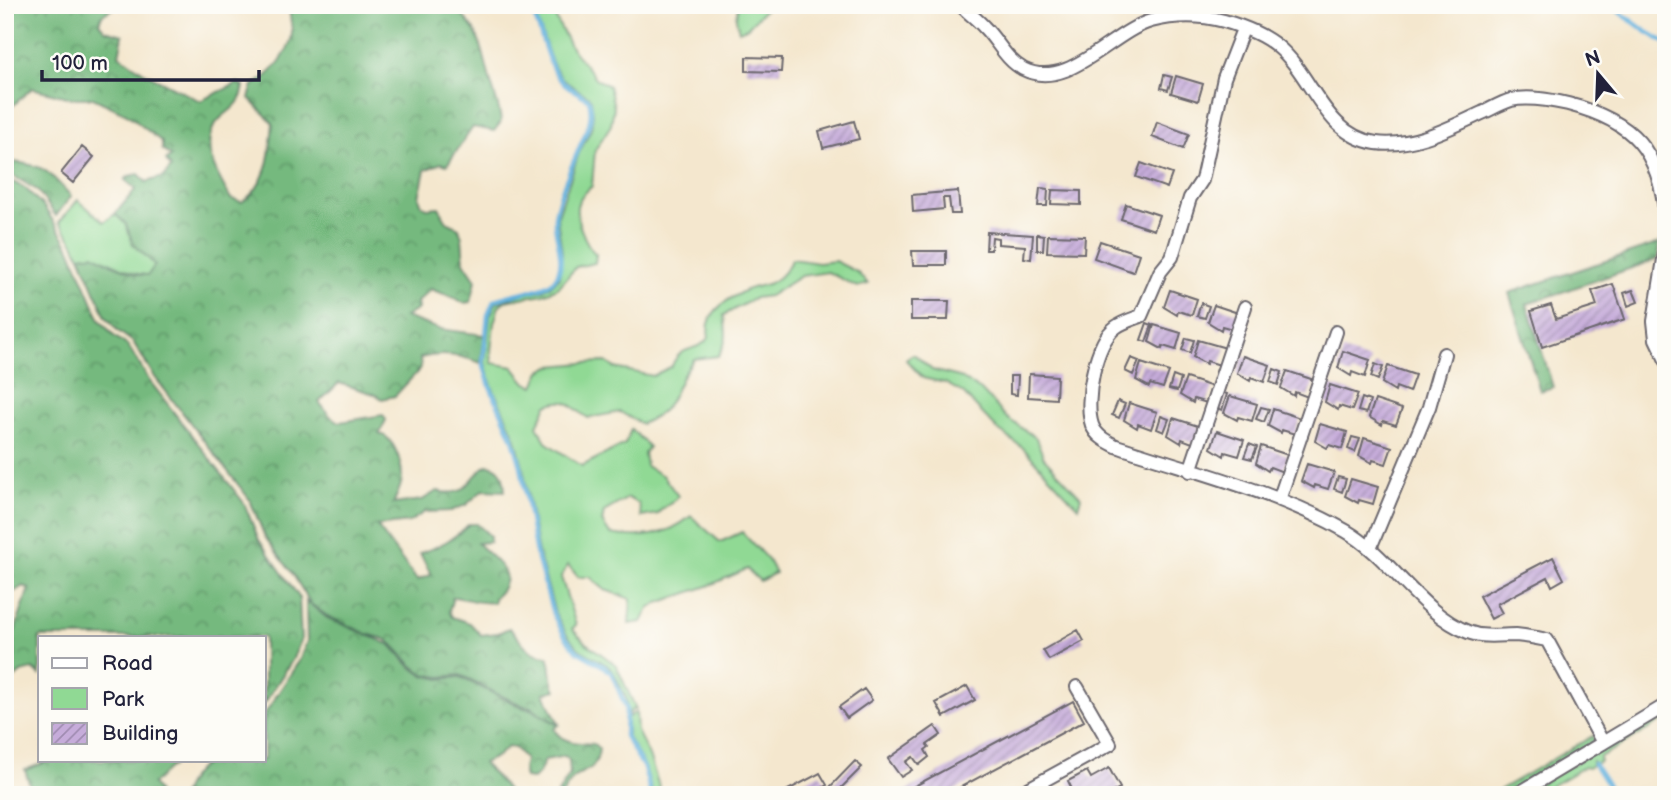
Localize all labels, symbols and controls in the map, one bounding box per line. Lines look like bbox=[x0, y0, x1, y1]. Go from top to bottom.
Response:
scale bar bbox=[42, 38, 259, 82]
north arrow bbox=[1562, 38, 1632, 108]
text: N bbox=[1582, 46, 1603, 73]
text: 100 m bbox=[52, 51, 108, 76]
legend bbox=[38, 636, 266, 762]
text: Road bbox=[102, 651, 153, 676]
text: Park bbox=[102, 687, 145, 712]
text: Building bbox=[102, 721, 178, 746]

